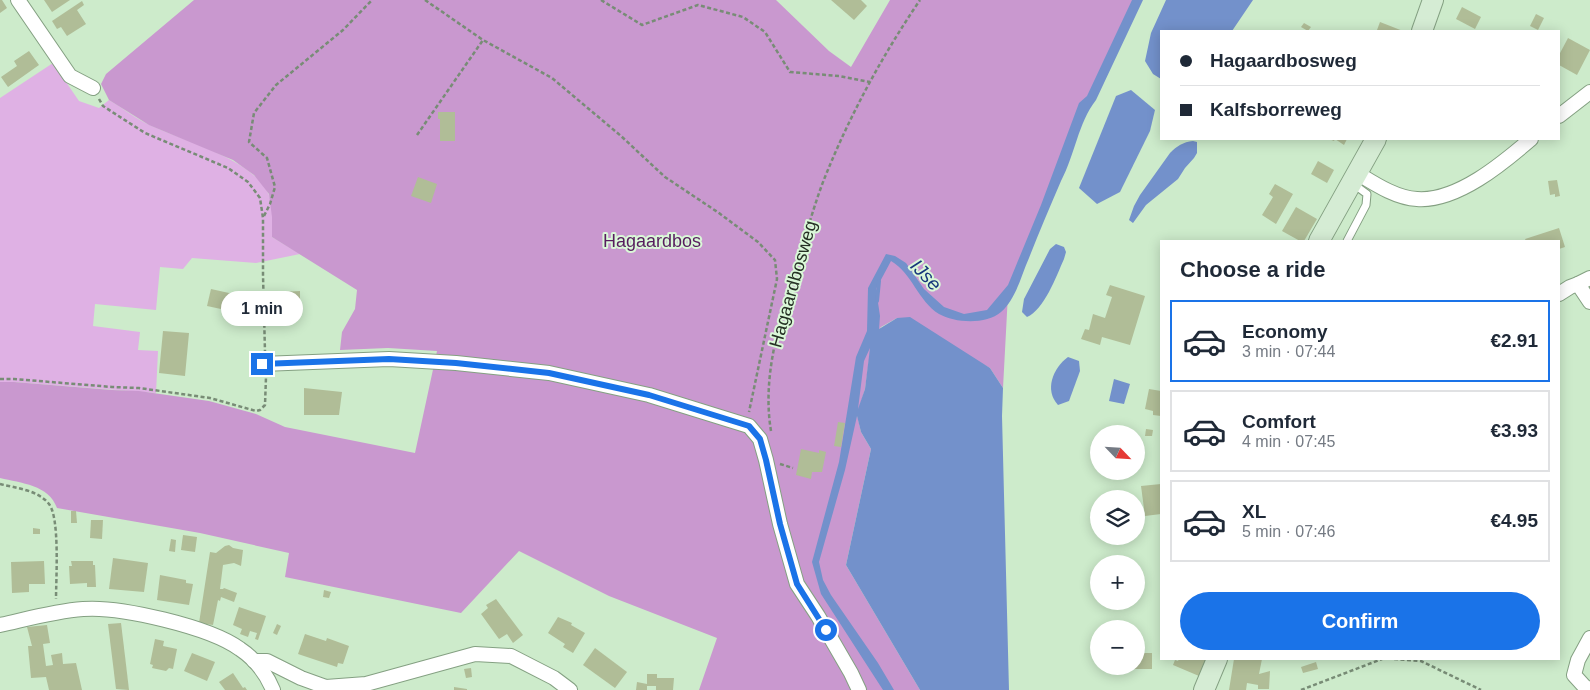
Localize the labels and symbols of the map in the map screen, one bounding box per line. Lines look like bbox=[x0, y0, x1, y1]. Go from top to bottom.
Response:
street label: Hagaardbosweg bbox=[765, 218, 821, 350]
park label: Hagaardbos bbox=[603, 231, 701, 251]
water label: IJse bbox=[906, 255, 946, 295]
callout: 1 min bbox=[221, 292, 303, 326]
route end bbox=[251, 353, 273, 375]
north arrow bbox=[1090, 425, 1145, 480]
route start bbox=[815, 619, 837, 641]

